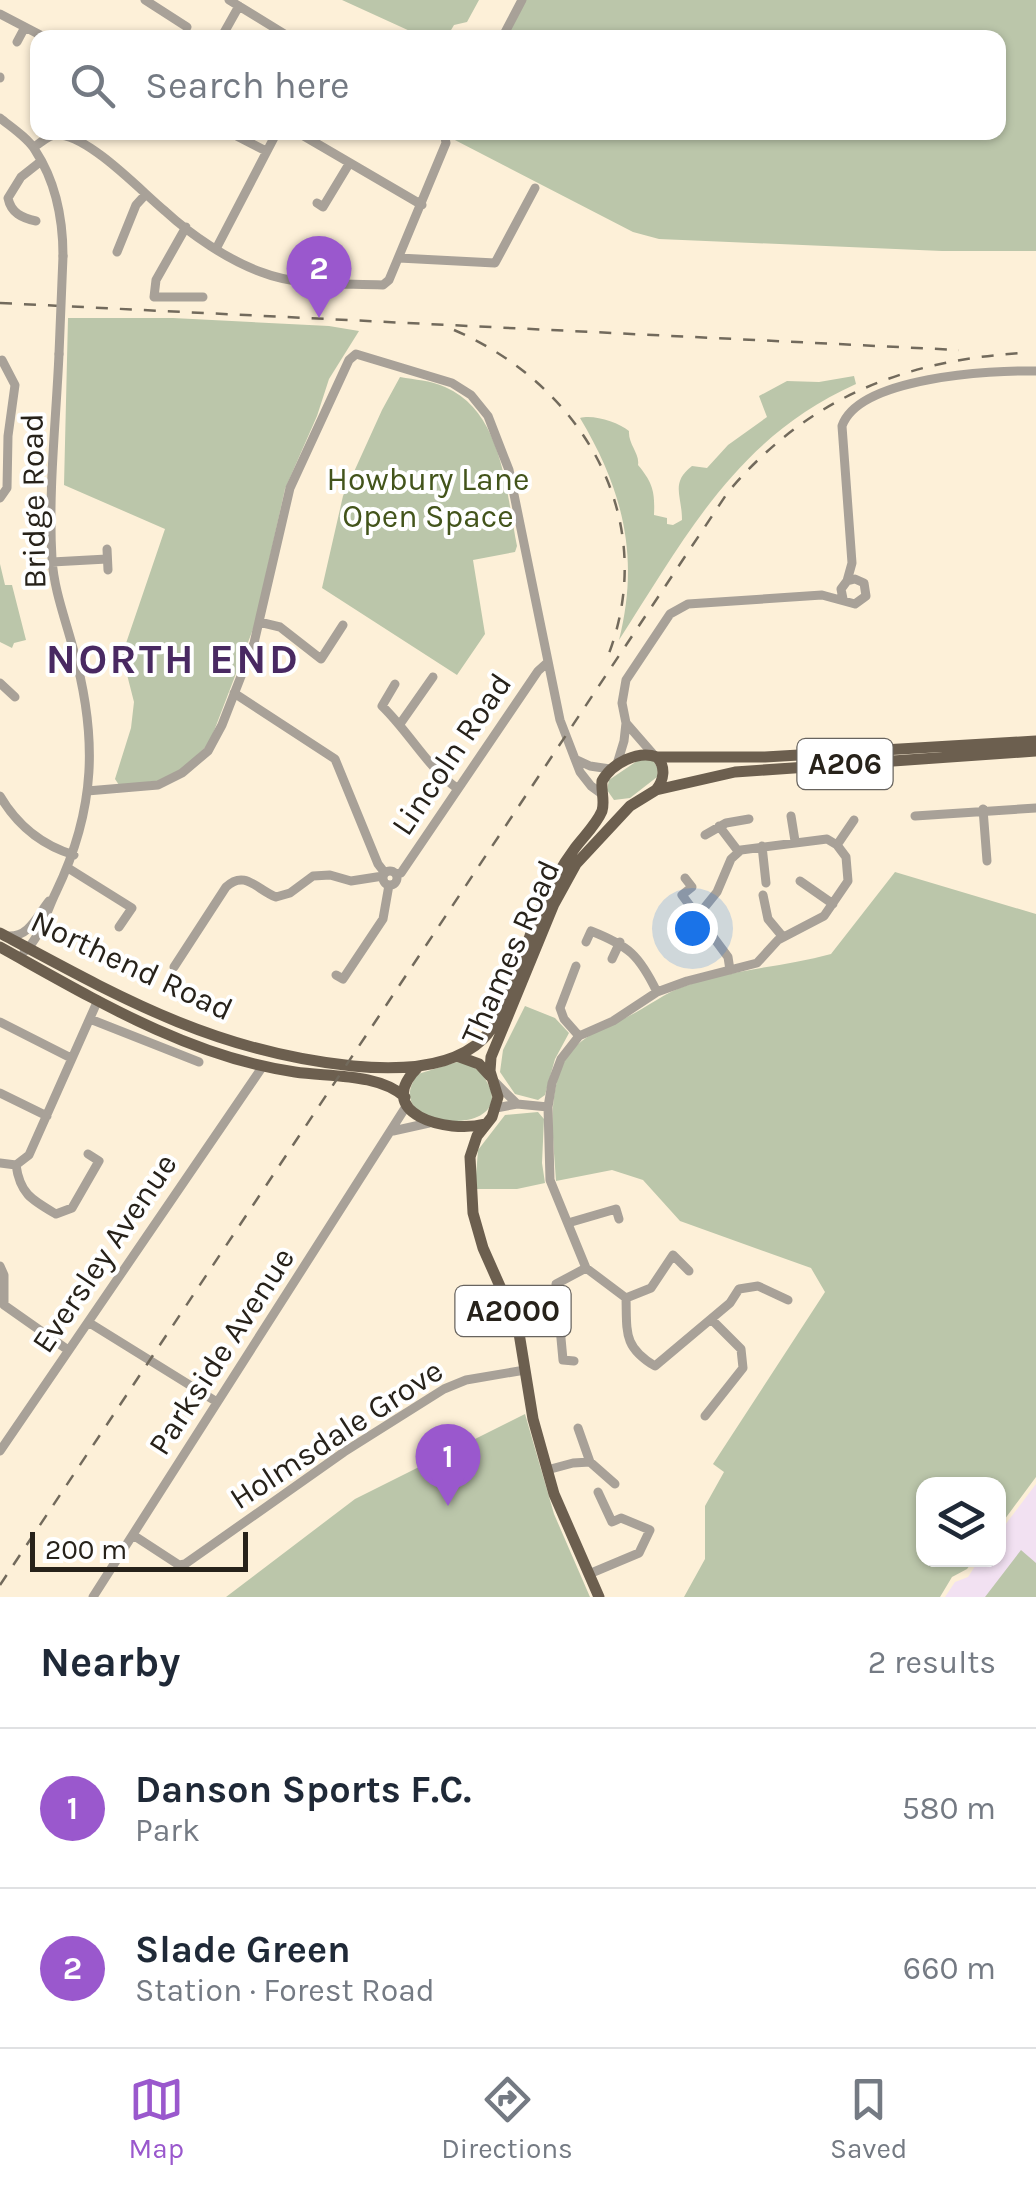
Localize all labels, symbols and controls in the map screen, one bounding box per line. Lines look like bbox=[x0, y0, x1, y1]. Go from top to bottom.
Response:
search box bbox=[30, 30, 1006, 140]
icon: search bbox=[65, 58, 120, 113]
text: Search here bbox=[145, 63, 349, 108]
pin: 2 bbox=[286, 236, 352, 318]
street label: Bridge Road bbox=[13, 413, 54, 589]
park label: Howbury Lane Open Space bbox=[327, 461, 529, 535]
district label: NORTH END bbox=[46, 634, 300, 684]
street label: Lincoln Road bbox=[384, 666, 519, 842]
road number: A206 bbox=[798, 739, 892, 789]
street label: Thames Road bbox=[453, 855, 568, 1050]
street label: Northend Road bbox=[25, 903, 239, 1028]
your location bbox=[667, 903, 718, 954]
street label: Eversley Avenue bbox=[24, 1147, 185, 1360]
street label: Parkside Avenue bbox=[141, 1241, 302, 1462]
road number: A2000 bbox=[456, 1286, 570, 1336]
street label: Holmsdale Grove bbox=[223, 1352, 450, 1517]
pin: 1 bbox=[416, 1424, 480, 1506]
map controls bbox=[916, 1477, 1006, 1567]
button: layers bbox=[916, 1477, 1006, 1567]
scale bar bbox=[30, 1527, 248, 1572]
text: 200 m bbox=[45, 1533, 127, 1566]
text: Nearby bbox=[40, 1637, 180, 1687]
text: 2 results bbox=[868, 1644, 996, 1681]
text: Danson Sports F.C. bbox=[135, 1767, 472, 1812]
text: 1 bbox=[67, 1790, 78, 1827]
text: 580 m bbox=[902, 1790, 996, 1827]
text: Park bbox=[135, 1812, 200, 1849]
text: Slade Green bbox=[135, 1927, 351, 1972]
text: 2 bbox=[63, 1950, 82, 1987]
text: 660 m bbox=[903, 1950, 996, 1987]
text: Station · Forest Road bbox=[135, 1972, 435, 2009]
tab: Map bbox=[129, 2072, 184, 2165]
tab: Directions bbox=[441, 2072, 573, 2165]
tab: Saved bbox=[830, 2072, 907, 2165]

